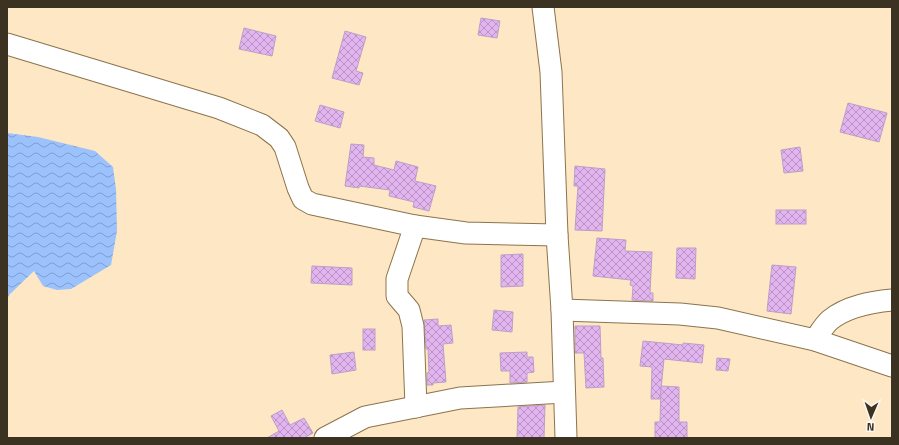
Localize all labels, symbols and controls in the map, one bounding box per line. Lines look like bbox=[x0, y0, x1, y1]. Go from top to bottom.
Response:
north arrow bbox=[851, 397, 891, 437]
text: N bbox=[867, 419, 875, 435]

